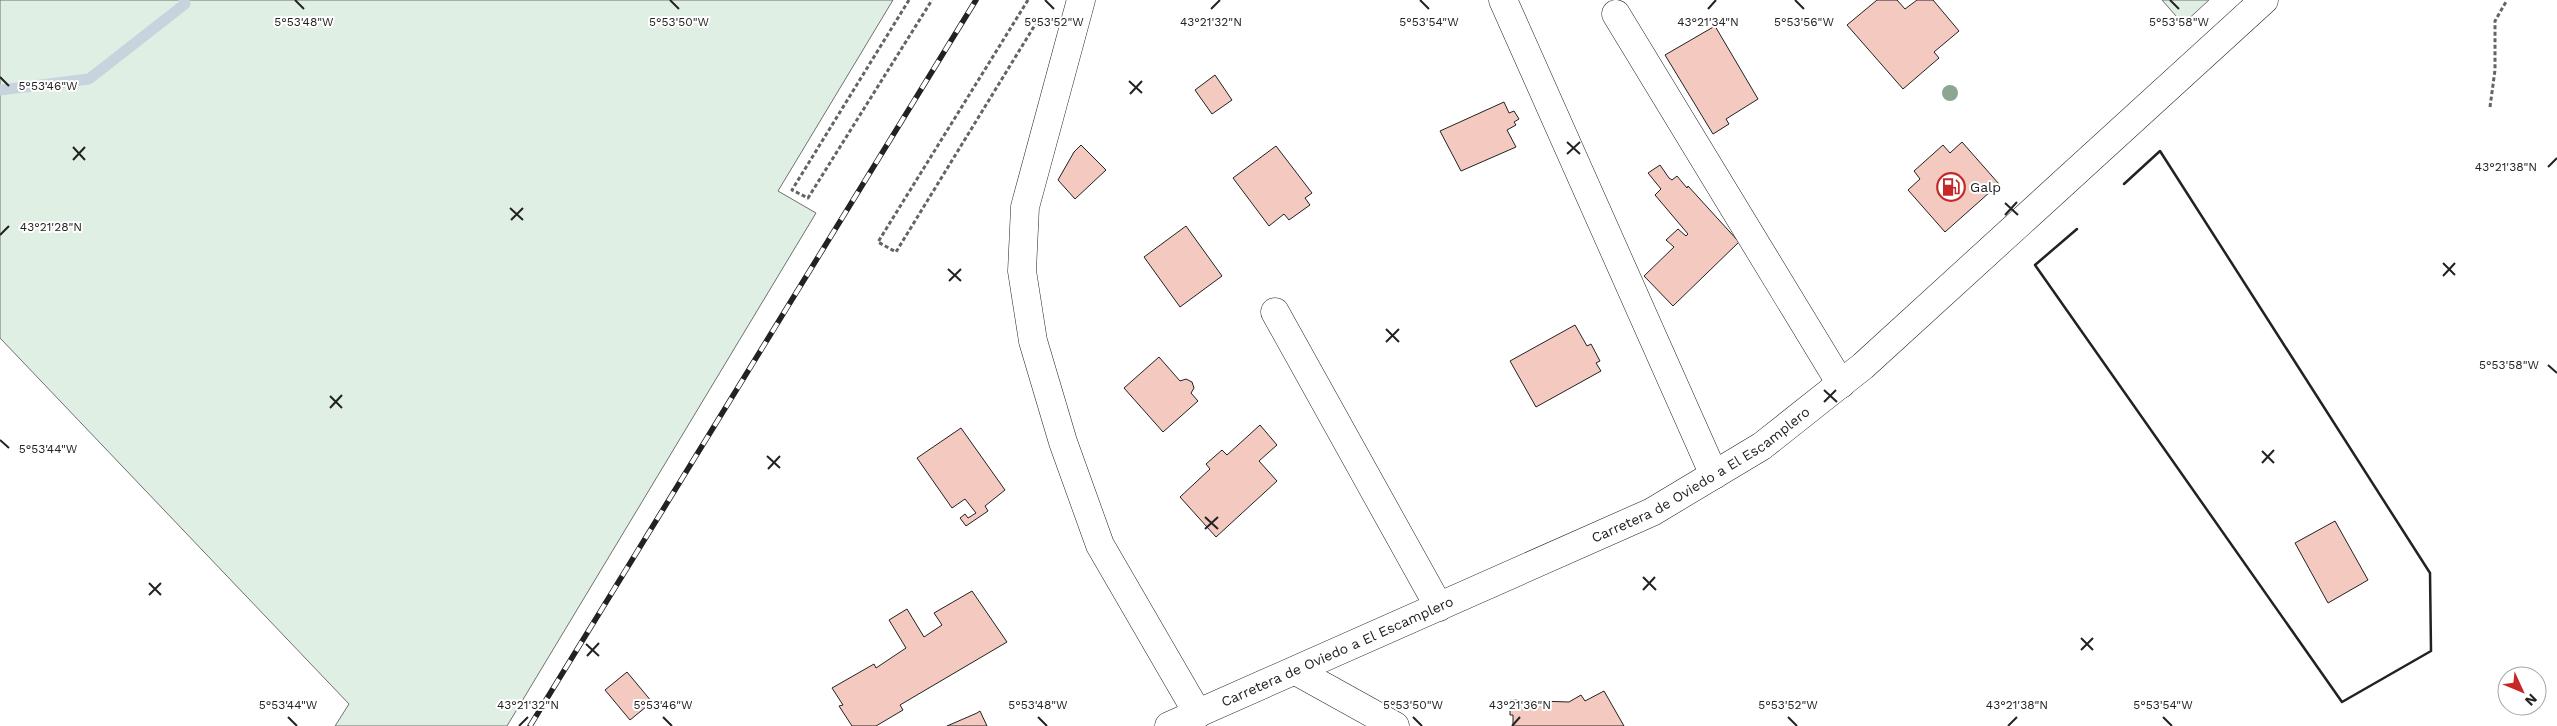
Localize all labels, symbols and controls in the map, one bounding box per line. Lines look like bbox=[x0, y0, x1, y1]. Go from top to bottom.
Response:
text: 5°53'48"W bbox=[274, 15, 334, 29]
text: 5°53'50"W bbox=[649, 15, 710, 29]
text: 5°53'52"W bbox=[1024, 15, 1084, 29]
text: 43°21'32"N bbox=[1180, 15, 1242, 29]
text: 5°53'54"W bbox=[1399, 15, 1459, 29]
text: 43°21'34"N bbox=[1677, 15, 1739, 29]
text: 5°53'56"W bbox=[1774, 15, 1834, 29]
text: 5°53'58"W bbox=[2149, 15, 2209, 29]
text: 5°53'46"W bbox=[18, 79, 78, 93]
text: 43°21'38"N bbox=[2475, 160, 2537, 174]
fuel station icon: Galp bbox=[1936, 172, 1966, 202]
place label: Galp bbox=[1970, 179, 2001, 195]
text: 43°21'28"N bbox=[20, 220, 82, 234]
text: 5°53'58"W bbox=[2479, 358, 2539, 372]
street label: Carretera de Oviedo a El Escamplero bbox=[1589, 403, 1813, 546]
text: 5°53'44"W bbox=[19, 442, 78, 456]
street label: Carretera de Oviedo a El Escamplero bbox=[1219, 593, 1456, 710]
north arrow bbox=[2497, 666, 2547, 716]
text: N bbox=[2522, 691, 2541, 709]
text: 5°53'44"W bbox=[259, 698, 318, 712]
text: 43°21'32"N bbox=[497, 698, 559, 712]
text: 5°53'46"W bbox=[633, 698, 693, 712]
text: 5°53'48"W bbox=[1008, 698, 1068, 712]
text: 5°53'50"W bbox=[1383, 698, 1444, 712]
text: 43°21'36"N bbox=[1489, 698, 1551, 712]
text: 5°53'52"W bbox=[1758, 698, 1818, 712]
text: 43°21'38"N bbox=[1986, 698, 2048, 712]
text: 5°53'54"W bbox=[2133, 698, 2193, 712]

